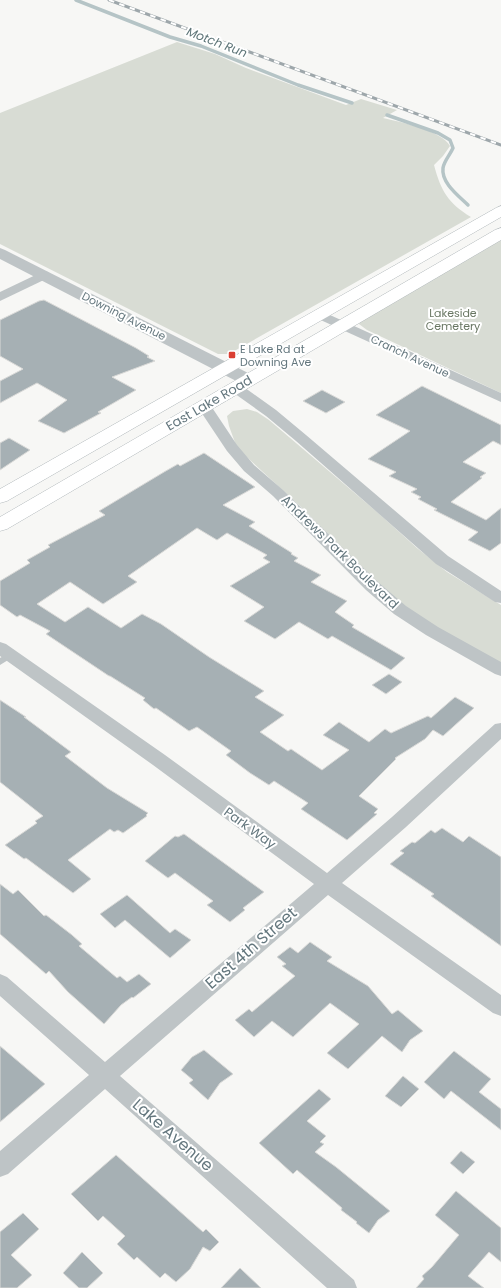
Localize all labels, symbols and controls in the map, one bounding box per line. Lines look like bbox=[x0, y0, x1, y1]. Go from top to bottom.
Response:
water label: Motch Run bbox=[184, 23, 250, 61]
street label: Downing Avenue bbox=[79, 288, 169, 344]
park label: Lakeside Cemetery bbox=[426, 305, 481, 334]
street label: Cranch Avenue bbox=[368, 331, 452, 381]
place label: E Lake Rd at Downing Ave bbox=[240, 341, 312, 370]
marker: E Lake Rd at Downing Ave bbox=[227, 350, 237, 360]
street label: East Lake Road bbox=[162, 371, 256, 435]
street label: Andrews Park Boulevard bbox=[277, 491, 403, 613]
street label: Park Way bbox=[220, 803, 280, 854]
street label: East 4th Street bbox=[200, 902, 302, 994]
street label: Lake Avenue bbox=[128, 1093, 218, 1177]

